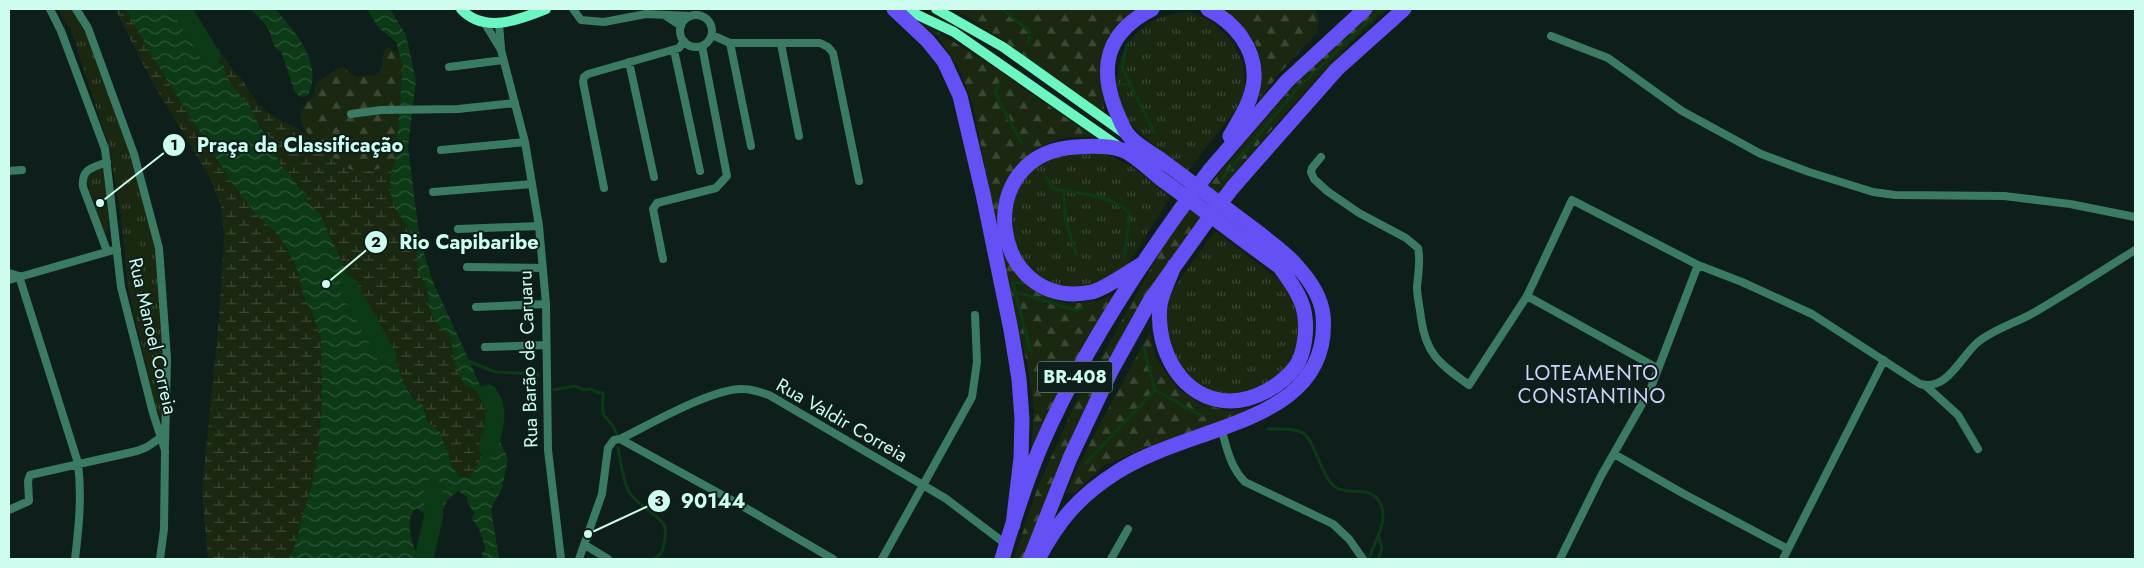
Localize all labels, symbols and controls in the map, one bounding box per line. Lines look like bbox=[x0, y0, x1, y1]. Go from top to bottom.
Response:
callout: Praça da Classificação bbox=[161, 127, 413, 162]
text: Praça da Classificação bbox=[197, 131, 403, 160]
text: 1 bbox=[170, 134, 178, 156]
callout: Rio Capibaribe bbox=[364, 224, 548, 259]
text: Rio Capibaribe bbox=[399, 228, 539, 257]
text: 2 bbox=[371, 231, 381, 253]
street label: Rua Manoel Correia bbox=[122, 255, 184, 417]
street label: Rua Barão de Caruaru bbox=[511, 270, 545, 448]
district label: LOTEAMENTO CONSTANTINO bbox=[1518, 359, 1666, 411]
road number: BR-408 bbox=[1038, 362, 1112, 392]
street label: Rua Valdir Correia bbox=[771, 371, 913, 469]
callout: 90144 bbox=[646, 483, 756, 518]
text: 90144 bbox=[681, 487, 745, 516]
text: 3 bbox=[654, 490, 664, 512]

